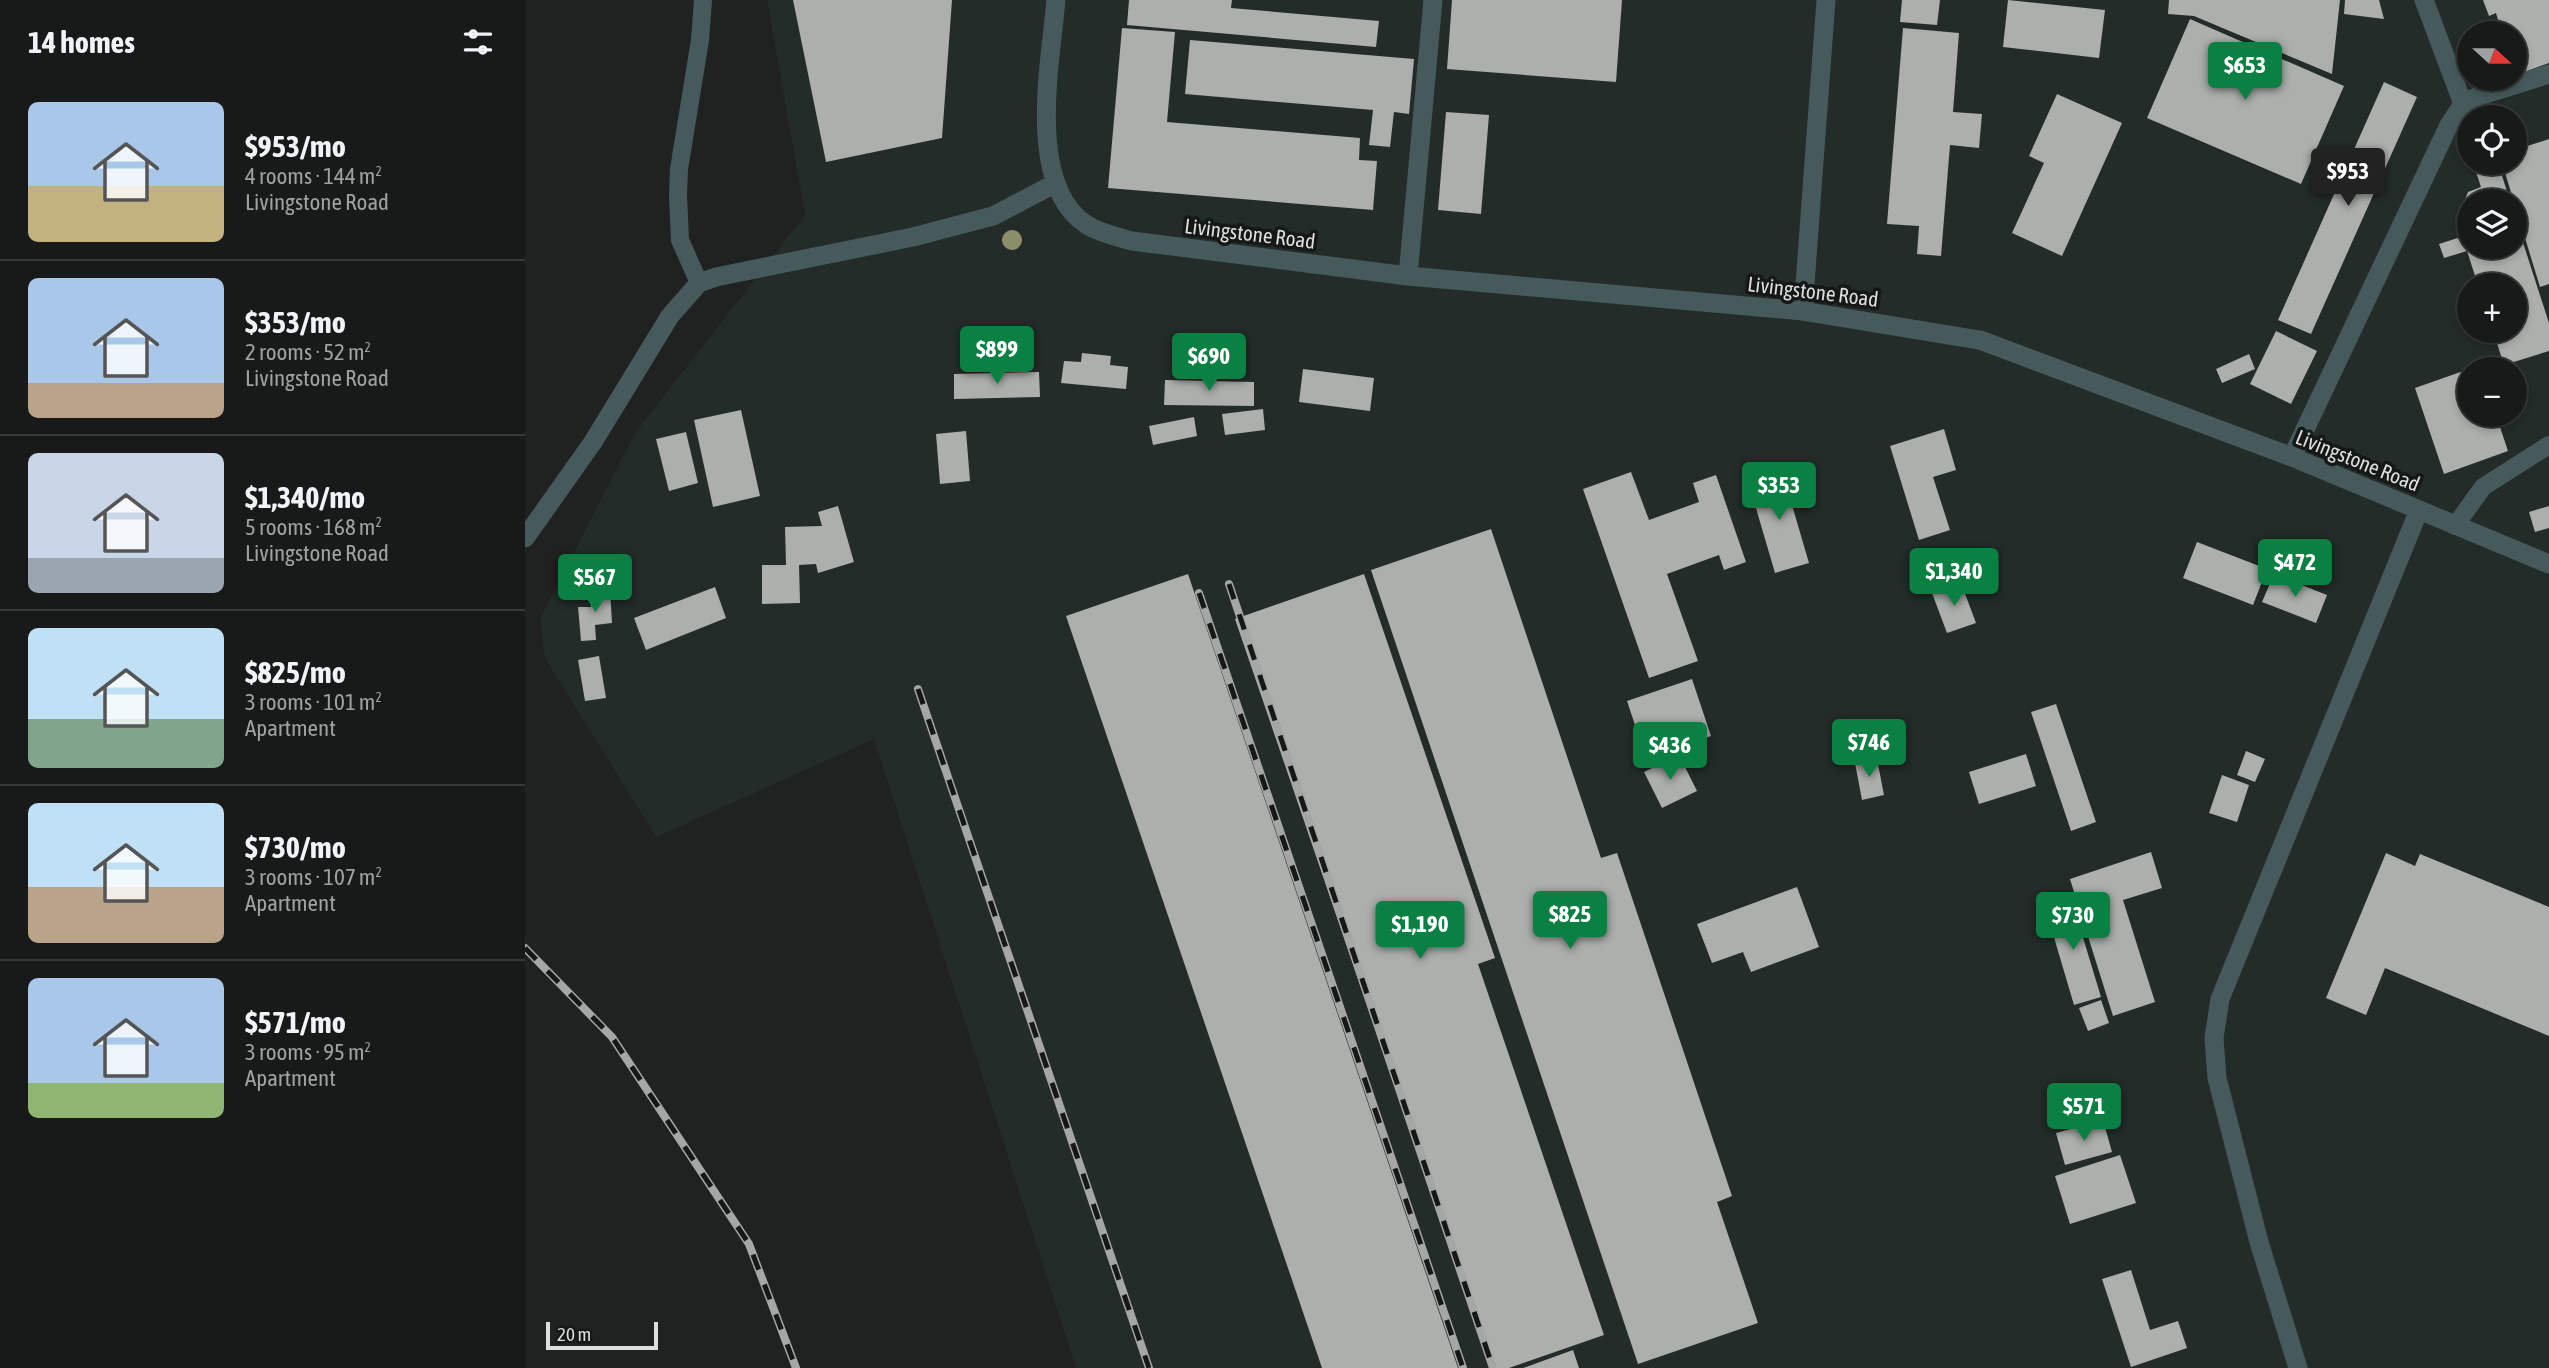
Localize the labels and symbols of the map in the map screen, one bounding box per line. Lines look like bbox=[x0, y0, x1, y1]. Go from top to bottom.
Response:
north arrow bbox=[2457, 21, 2527, 91]
pin: $653 bbox=[2204, 42, 2286, 102]
pin: $953 bbox=[2307, 148, 2389, 208]
street label: Livingstone Road bbox=[1183, 213, 1317, 253]
street label: Livingstone Road bbox=[1746, 271, 1880, 311]
pin: $899 bbox=[956, 326, 1038, 386]
pin: $690 bbox=[1168, 334, 1250, 393]
street label: Livingstone Road bbox=[2293, 424, 2423, 496]
pin: $353 bbox=[1738, 462, 1820, 522]
pin: $472 bbox=[2254, 540, 2336, 599]
pin: $1,340 bbox=[1897, 548, 2011, 608]
pin: $567 bbox=[554, 554, 636, 614]
pin: $746 bbox=[1828, 720, 1910, 779]
pin: $436 bbox=[1629, 722, 1711, 782]
pin: $825 bbox=[1529, 892, 1611, 951]
pin: $730 bbox=[2032, 892, 2114, 952]
pin: $1,190 bbox=[1363, 902, 1477, 961]
pin: $571 bbox=[2043, 1084, 2125, 1143]
scale bar bbox=[546, 1319, 658, 1351]

